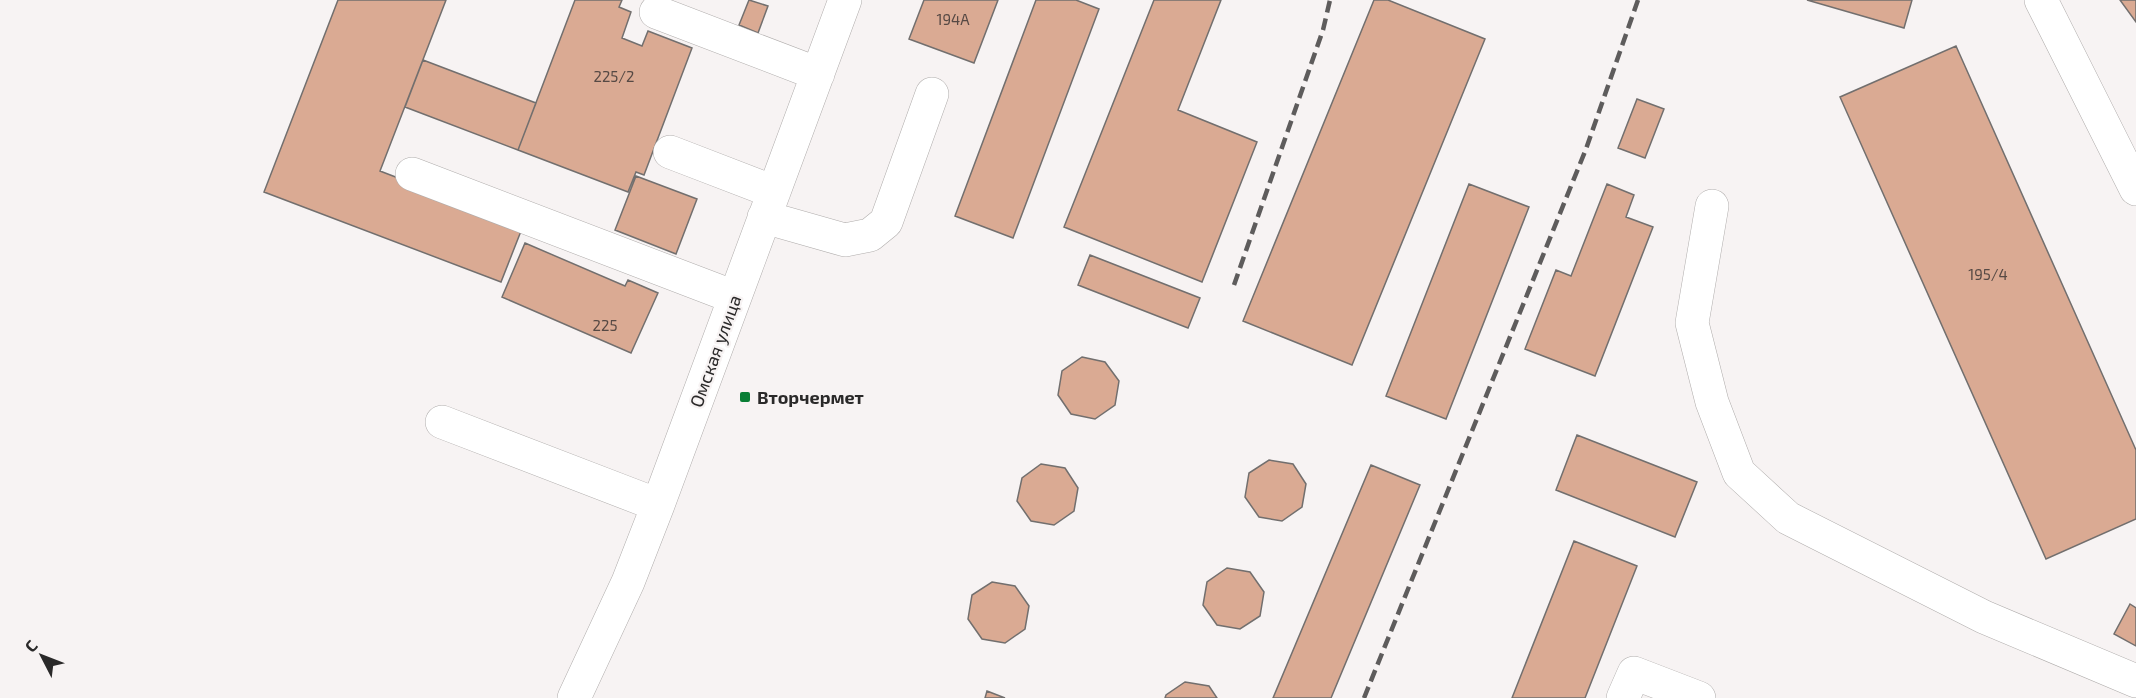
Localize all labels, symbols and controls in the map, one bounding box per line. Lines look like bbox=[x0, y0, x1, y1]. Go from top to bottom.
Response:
house number: 194А bbox=[936, 10, 970, 28]
house number: 225/2 bbox=[593, 67, 635, 85]
house number: 195/4 bbox=[1968, 265, 2008, 283]
street label: Омская улица bbox=[684, 292, 746, 410]
house number: 225 bbox=[593, 316, 617, 334]
place label: Вторчермет bbox=[757, 386, 864, 408]
marker: Вторчермет bbox=[738, 390, 752, 404]
north arrow bbox=[12, 626, 72, 686]
text: С bbox=[20, 636, 41, 655]

